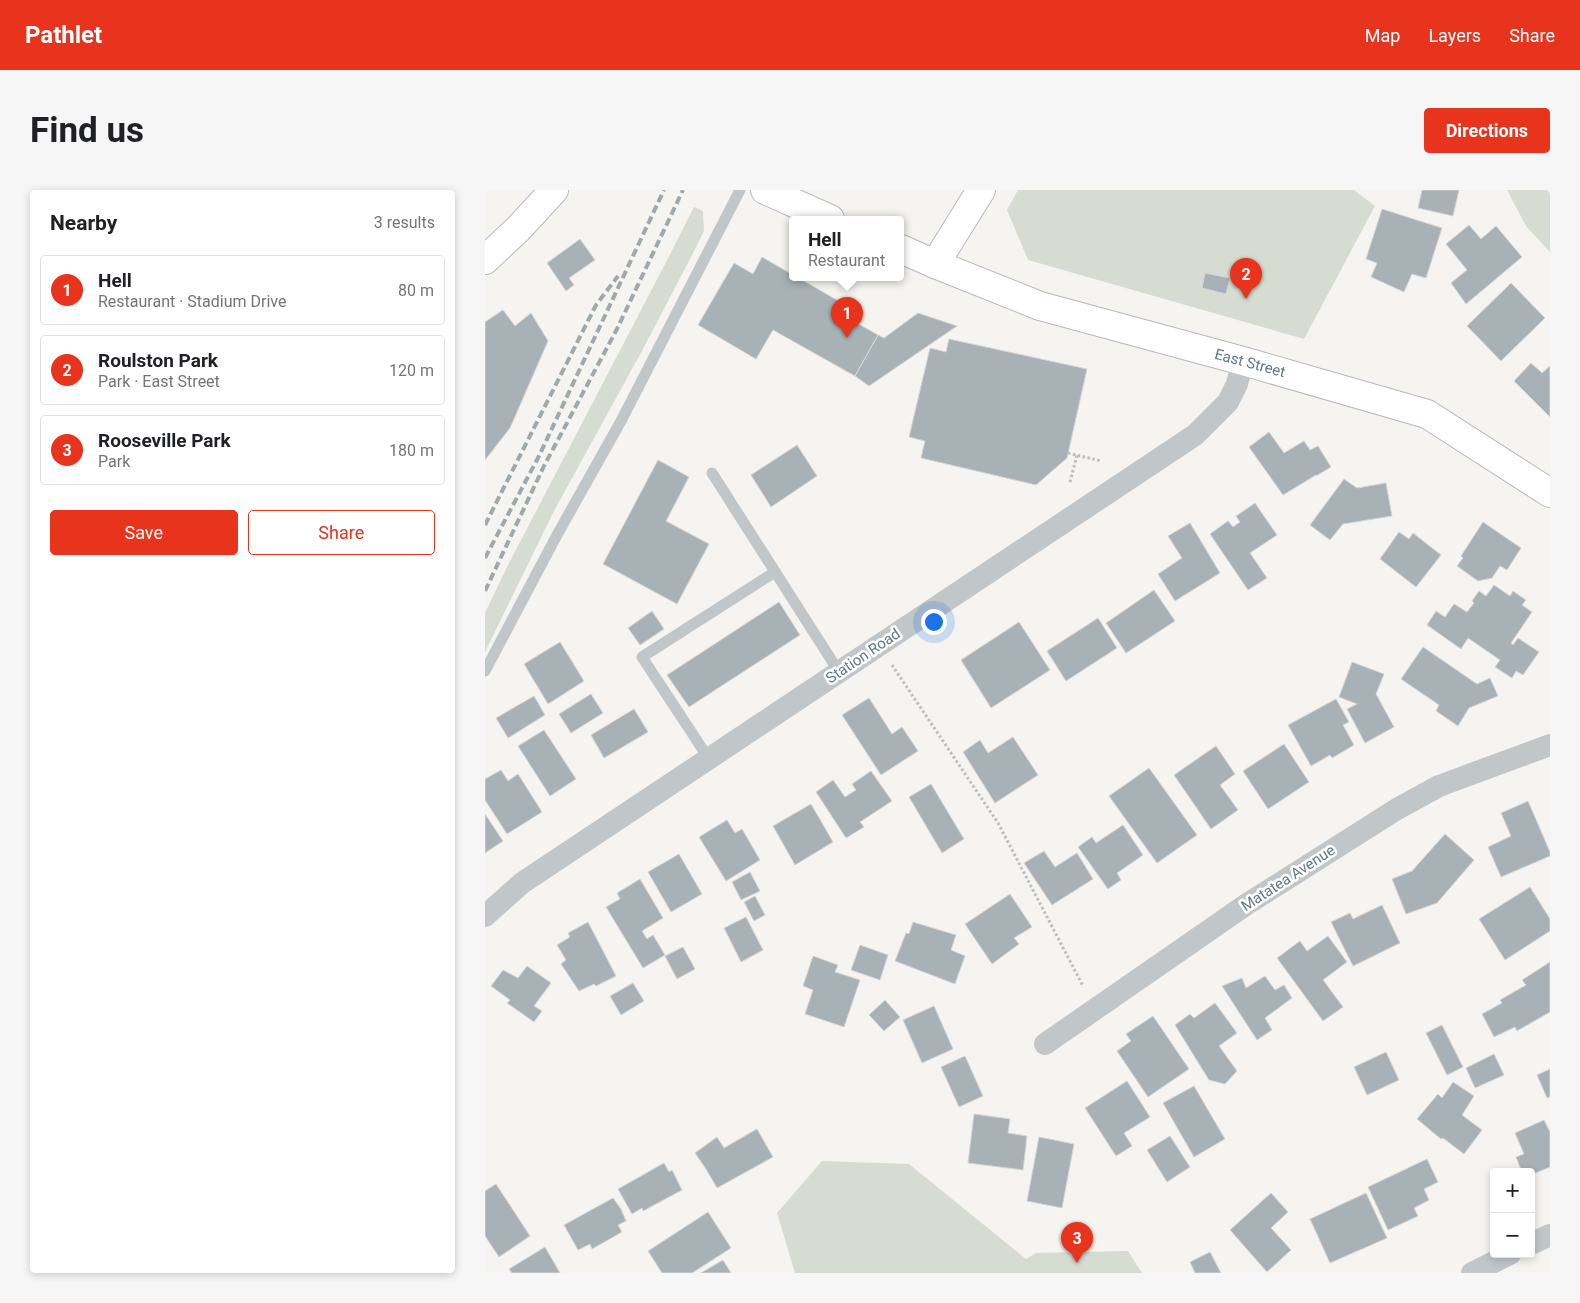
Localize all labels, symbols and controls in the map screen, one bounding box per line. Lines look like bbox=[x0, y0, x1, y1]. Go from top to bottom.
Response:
text: Pathlet bbox=[25, 21, 102, 49]
text: Map bbox=[1365, 25, 1400, 46]
text: Layers bbox=[1428, 25, 1481, 46]
text: Share bbox=[1509, 25, 1555, 46]
button: Directions bbox=[1424, 108, 1550, 153]
text: Find us bbox=[30, 110, 144, 151]
text: Nearby bbox=[50, 211, 117, 235]
text: 3 results bbox=[374, 213, 435, 232]
popup bbox=[789, 216, 904, 281]
text: Hell bbox=[808, 228, 842, 251]
text: Restaurant bbox=[808, 251, 885, 270]
pin: 2 bbox=[1230, 258, 1262, 299]
text: Hell bbox=[98, 269, 132, 292]
text: 1 bbox=[62, 281, 72, 300]
text: 80 m bbox=[398, 281, 434, 300]
text: Restaurant · Stadium Drive bbox=[98, 292, 286, 311]
pin: 1 bbox=[831, 297, 863, 338]
street label: East Street bbox=[1213, 345, 1287, 381]
text: Roulston Park bbox=[98, 349, 218, 372]
text: 2 bbox=[62, 361, 72, 380]
text: 120 m bbox=[389, 361, 434, 380]
text: Park · East Street bbox=[98, 372, 220, 391]
text: Rooseville Park bbox=[98, 429, 231, 452]
text: 3 bbox=[62, 441, 72, 460]
text: 180 m bbox=[389, 441, 434, 460]
text: Park bbox=[98, 452, 130, 471]
button: Save bbox=[50, 510, 238, 555]
button: Share bbox=[248, 510, 435, 555]
your location bbox=[921, 609, 947, 635]
street label: Station Road bbox=[823, 625, 903, 687]
street label: Matatea Avenue bbox=[1238, 841, 1338, 915]
map controls bbox=[1490, 1168, 1535, 1258]
button: + bbox=[1490, 1168, 1535, 1213]
button: − bbox=[1490, 1213, 1535, 1258]
pin: 3 bbox=[1061, 1222, 1093, 1263]

